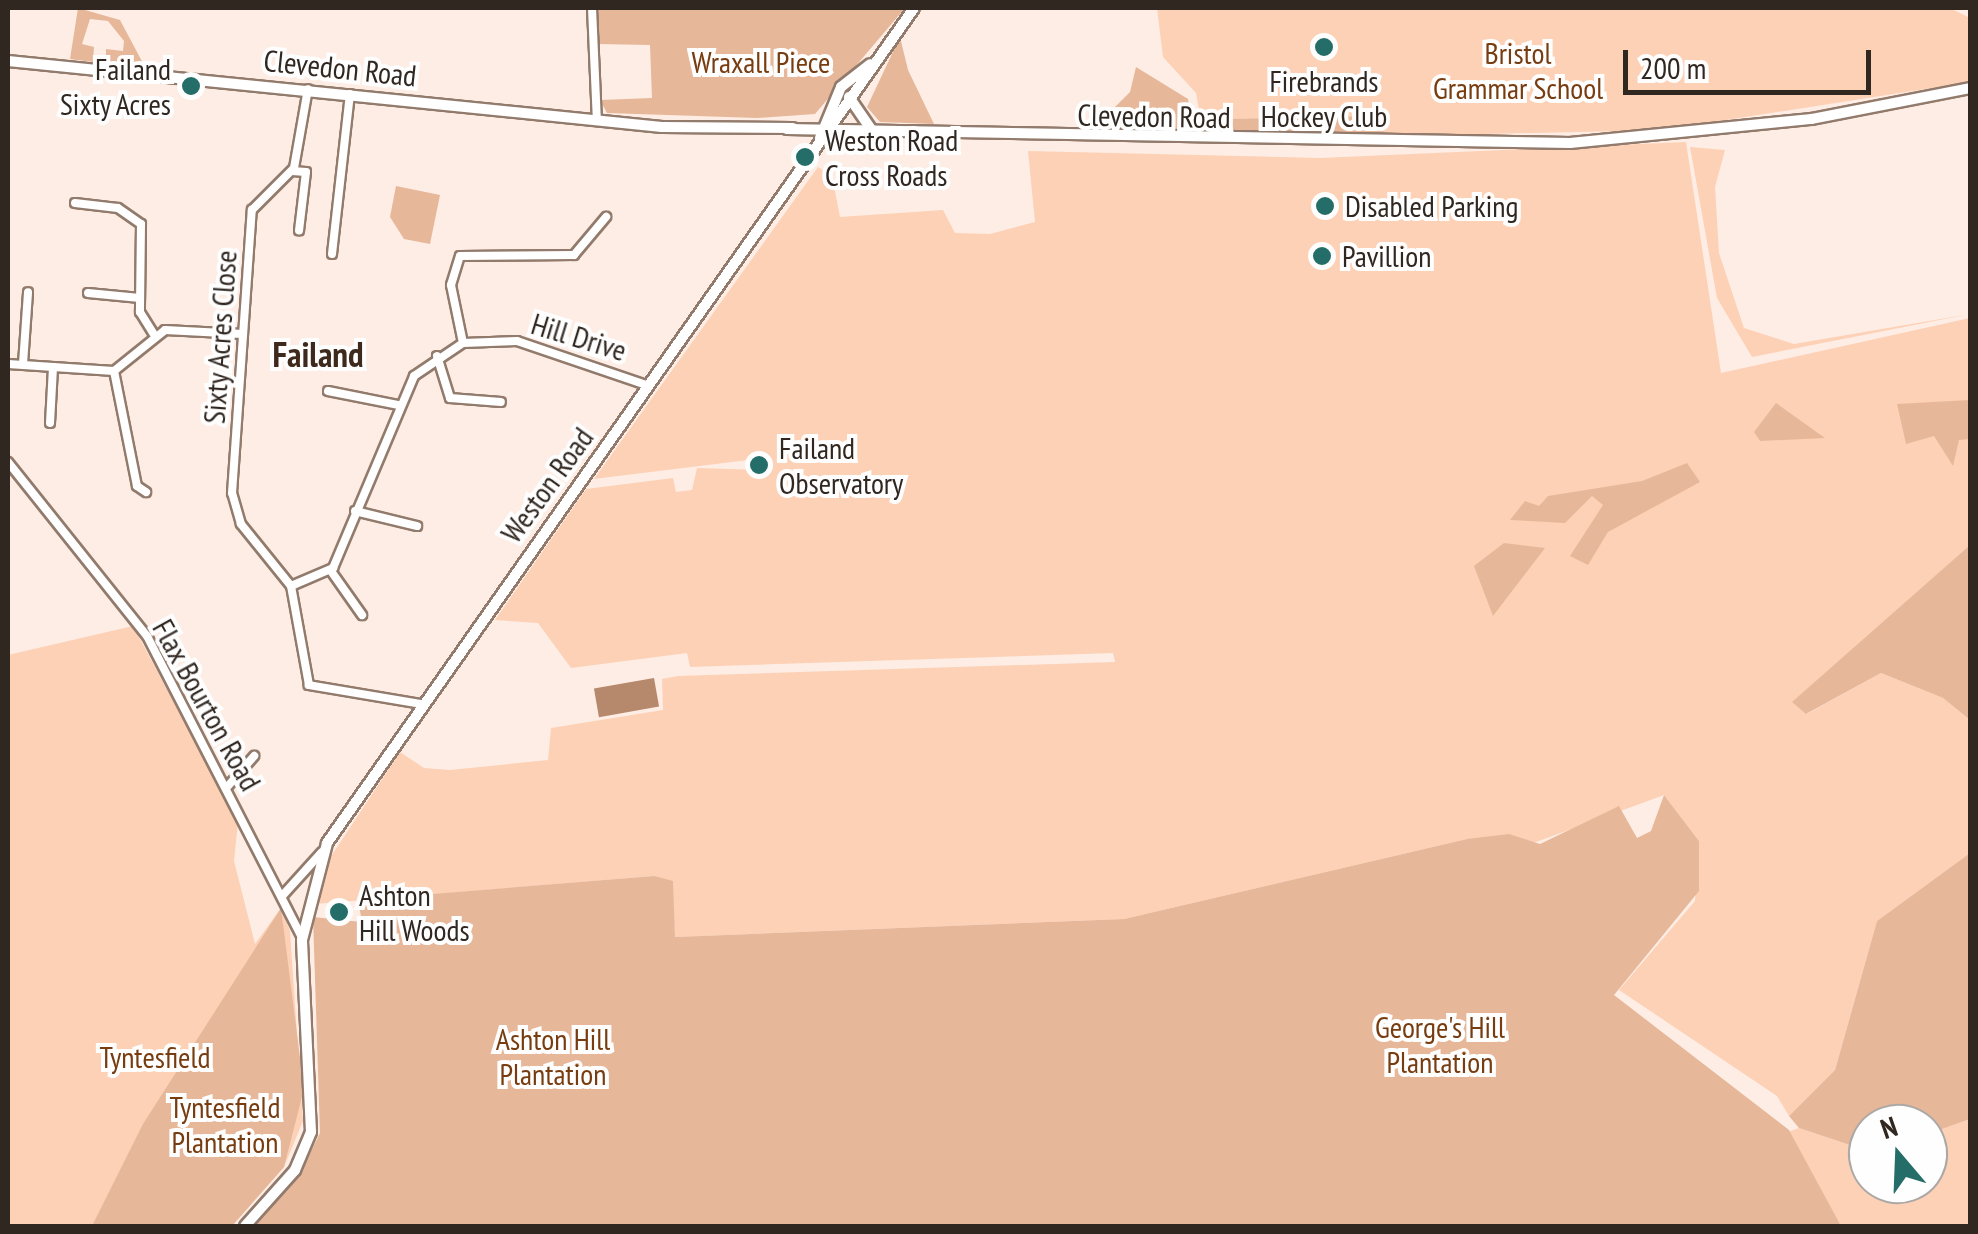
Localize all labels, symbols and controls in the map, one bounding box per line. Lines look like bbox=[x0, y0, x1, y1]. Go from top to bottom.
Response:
scale bar bbox=[1628, 30, 1876, 92]
park label: Bristol Grammar School bbox=[1433, 35, 1603, 106]
marker: Firebrands Hockey Club bbox=[1313, 36, 1335, 58]
street label: Clevedon Road bbox=[262, 42, 418, 94]
park label: Wraxall Piece bbox=[692, 44, 830, 80]
text: 200 m bbox=[1640, 48, 1706, 87]
place label: Failand Sixty Acres bbox=[58, 51, 171, 122]
place label: Firebrands Hockey Club bbox=[1260, 63, 1388, 134]
marker: Failand Sixty Acres bbox=[180, 75, 202, 97]
street label: Clevedon Road bbox=[1077, 97, 1231, 135]
place label: Weston Road Cross Roads bbox=[825, 122, 958, 192]
marker: Weston Road Cross Roads bbox=[794, 146, 816, 168]
place label: Disabled Parking bbox=[1345, 188, 1518, 224]
marker: Disabled Parking bbox=[1314, 195, 1336, 217]
place label: Pavillion bbox=[1342, 238, 1431, 274]
marker: Pavillion bbox=[1311, 245, 1333, 267]
street label: Sixty Acres Close bbox=[196, 248, 244, 426]
street label: Hill Drive bbox=[527, 306, 631, 368]
district label: Failand bbox=[272, 333, 364, 375]
street label: Weston Road bbox=[493, 421, 601, 549]
place label: Failand Observatory bbox=[779, 430, 903, 500]
marker: Failand Observatory bbox=[748, 454, 770, 476]
street label: Flax Bourton Road bbox=[145, 613, 269, 797]
place label: Ashton Hill Woods bbox=[359, 877, 470, 948]
marker: Ashton Hill Woods bbox=[328, 901, 350, 923]
park label: George's Hill Plantation bbox=[1375, 1009, 1505, 1080]
park label: Ashton Hill Plantation bbox=[496, 1021, 610, 1092]
park label: Tyntesfield bbox=[100, 1039, 210, 1075]
park label: Tyntesfield Plantation bbox=[170, 1089, 280, 1160]
north arrow bbox=[1848, 1104, 1948, 1204]
text: N bbox=[1876, 1107, 1902, 1147]

